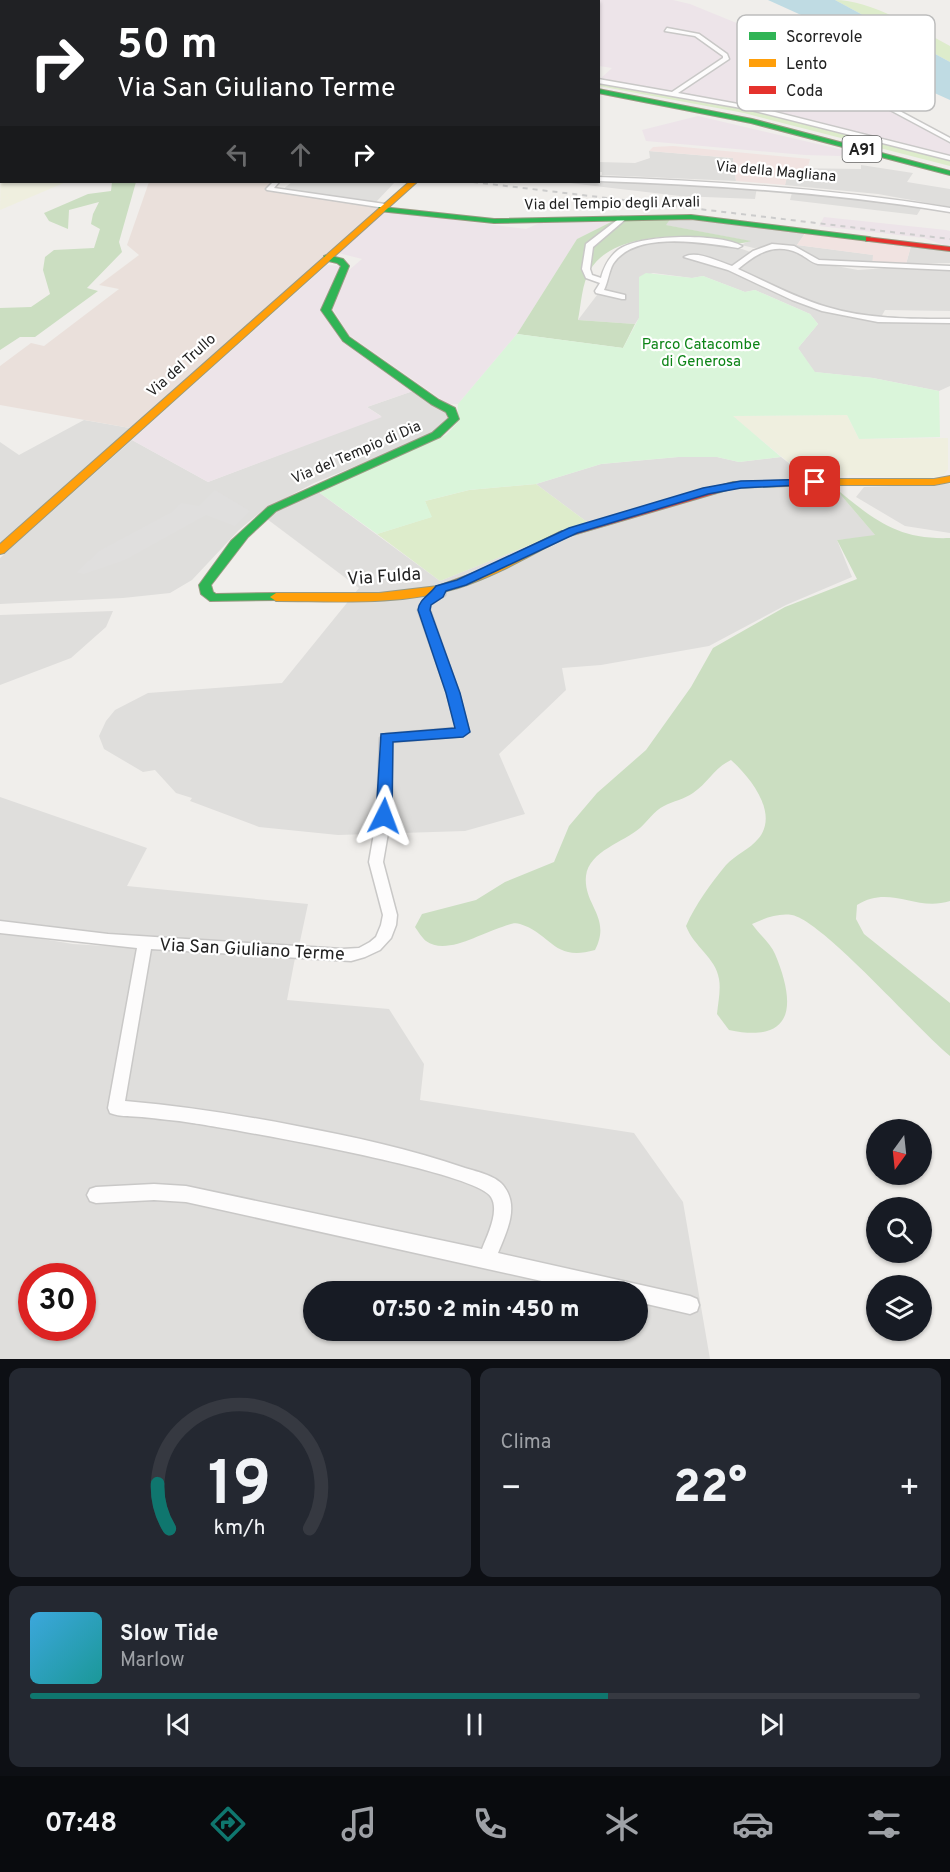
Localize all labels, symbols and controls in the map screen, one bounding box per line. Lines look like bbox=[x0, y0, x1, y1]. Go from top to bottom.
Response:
legend bbox=[737, 15, 935, 111]
text: 50 m bbox=[117, 20, 218, 73]
icon: right bbox=[18, 24, 96, 102]
text: Scorrevole bbox=[786, 28, 862, 48]
text: Lento bbox=[786, 55, 827, 75]
text: Via San Giuliano Terme bbox=[117, 72, 396, 106]
text: Coda bbox=[786, 82, 823, 102]
road number: A91 bbox=[842, 136, 882, 162]
icon: left bbox=[221, 138, 254, 171]
icon: ahead bbox=[284, 138, 317, 171]
icon: right bbox=[347, 138, 380, 171]
street label: Via della Magliana bbox=[715, 158, 837, 187]
street label: Via del Tempio degli Arvali bbox=[524, 193, 700, 216]
street label: Via del Trullo bbox=[144, 330, 220, 402]
park label: Parco Catacombe di Generosa bbox=[642, 336, 760, 372]
street label: Via del Tempio di Dia bbox=[289, 418, 424, 489]
pin bbox=[789, 456, 840, 507]
icon: arrive bbox=[798, 465, 831, 498]
street label: Via Fulda bbox=[346, 563, 422, 592]
position arrow bbox=[352, 784, 416, 848]
street label: Via San Giuliano Terme bbox=[159, 934, 345, 967]
north arrow bbox=[866, 1119, 932, 1185]
map controls bbox=[866, 1119, 932, 1341]
button: search bbox=[866, 1197, 932, 1263]
speed limit sign: 30 bbox=[18, 1263, 96, 1341]
button: layers bbox=[866, 1275, 932, 1341]
text: 07:50 · 2 min · 450 m bbox=[372, 1297, 579, 1324]
text: Clima bbox=[501, 1430, 551, 1456]
text: 19 bbox=[208, 1448, 271, 1527]
text: 22° bbox=[673, 1461, 747, 1518]
text: − bbox=[501, 1469, 522, 1511]
text: + bbox=[899, 1469, 920, 1511]
text: km/h bbox=[214, 1516, 266, 1543]
text: Slow Tide bbox=[120, 1621, 219, 1648]
text: Marlow bbox=[120, 1648, 184, 1674]
icon: previous bbox=[162, 1708, 195, 1741]
icon: pause bbox=[458, 1708, 491, 1741]
icon: next bbox=[755, 1708, 788, 1741]
icon: directions bbox=[207, 1803, 249, 1845]
icon: music bbox=[338, 1803, 380, 1845]
icon: phone bbox=[469, 1803, 511, 1845]
icon: climate bbox=[601, 1803, 643, 1845]
icon: car bbox=[732, 1803, 774, 1845]
icon: filters bbox=[863, 1803, 905, 1845]
text: 07:48 bbox=[45, 1807, 117, 1841]

